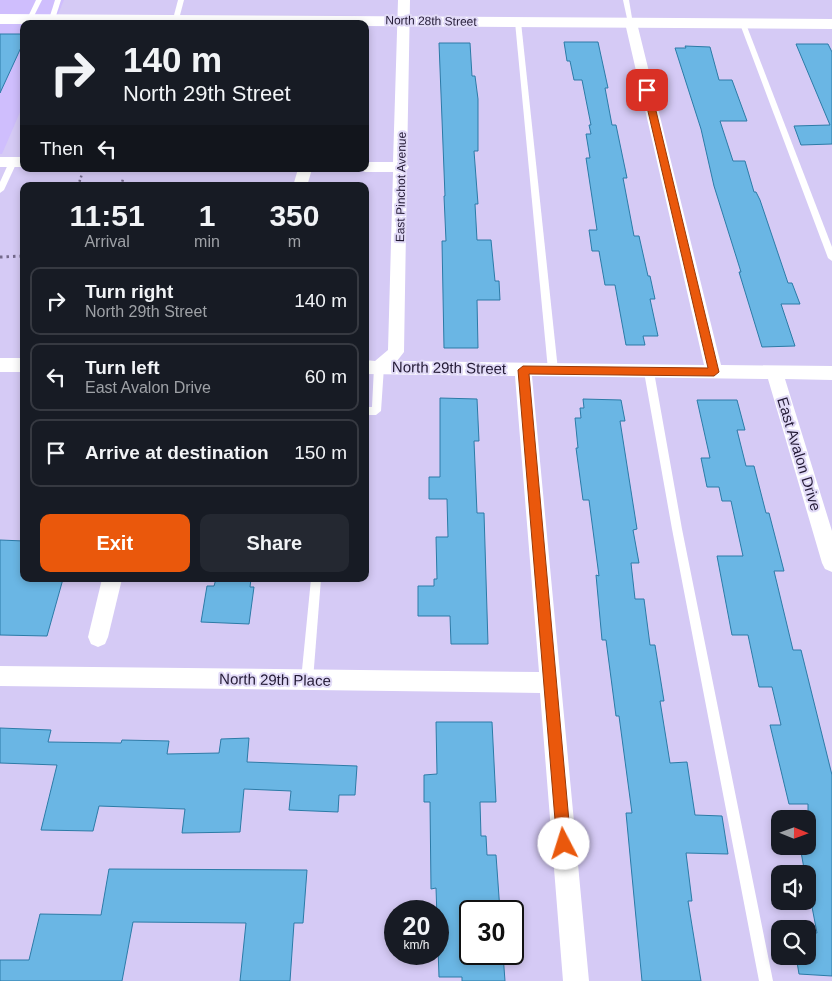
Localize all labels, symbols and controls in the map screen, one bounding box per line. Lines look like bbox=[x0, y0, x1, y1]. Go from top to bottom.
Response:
street label: North 28th Street bbox=[385, 13, 477, 29]
icon: right bbox=[40, 40, 105, 105]
text: 140 m bbox=[123, 40, 222, 79]
pin bbox=[626, 69, 668, 111]
icon: arrive bbox=[633, 76, 661, 104]
text: North 29th Street bbox=[123, 81, 291, 106]
street label: East Pinchot Avenue bbox=[393, 131, 409, 242]
icon: left bbox=[93, 135, 121, 163]
text: Then bbox=[40, 138, 83, 159]
text: 11:51 bbox=[70, 199, 145, 232]
text: 1 bbox=[199, 199, 215, 232]
text: 350 bbox=[269, 199, 319, 232]
text: Arrival bbox=[84, 233, 130, 250]
text: min bbox=[194, 233, 220, 250]
text: m bbox=[288, 233, 301, 250]
text: Turn right bbox=[85, 281, 173, 302]
icon: right bbox=[42, 287, 70, 315]
text: 140 m bbox=[294, 290, 347, 311]
text: North 29th Street bbox=[85, 303, 207, 320]
text: Turn left bbox=[85, 357, 160, 378]
street label: North 29th Street bbox=[392, 358, 507, 377]
icon: left bbox=[42, 363, 70, 391]
text: 60 m bbox=[305, 366, 347, 387]
text: East Avalon Drive bbox=[85, 379, 211, 396]
street label: East Avalon Drive bbox=[774, 395, 825, 513]
icon: arrive bbox=[42, 439, 70, 467]
text: Arrive at destination bbox=[85, 442, 269, 463]
text: 150 m bbox=[294, 442, 347, 463]
button: Exit bbox=[40, 514, 190, 572]
button: Share bbox=[200, 514, 349, 572]
street label: North 29th Place bbox=[219, 670, 331, 689]
north arrow bbox=[771, 810, 816, 855]
map controls bbox=[771, 810, 816, 965]
position arrow bbox=[537, 817, 589, 869]
button: sound bbox=[771, 865, 816, 910]
speed limit sign: 30 bbox=[459, 900, 524, 965]
text: 20 bbox=[403, 912, 430, 940]
button: search bbox=[771, 920, 816, 965]
text: km/h bbox=[403, 938, 430, 952]

